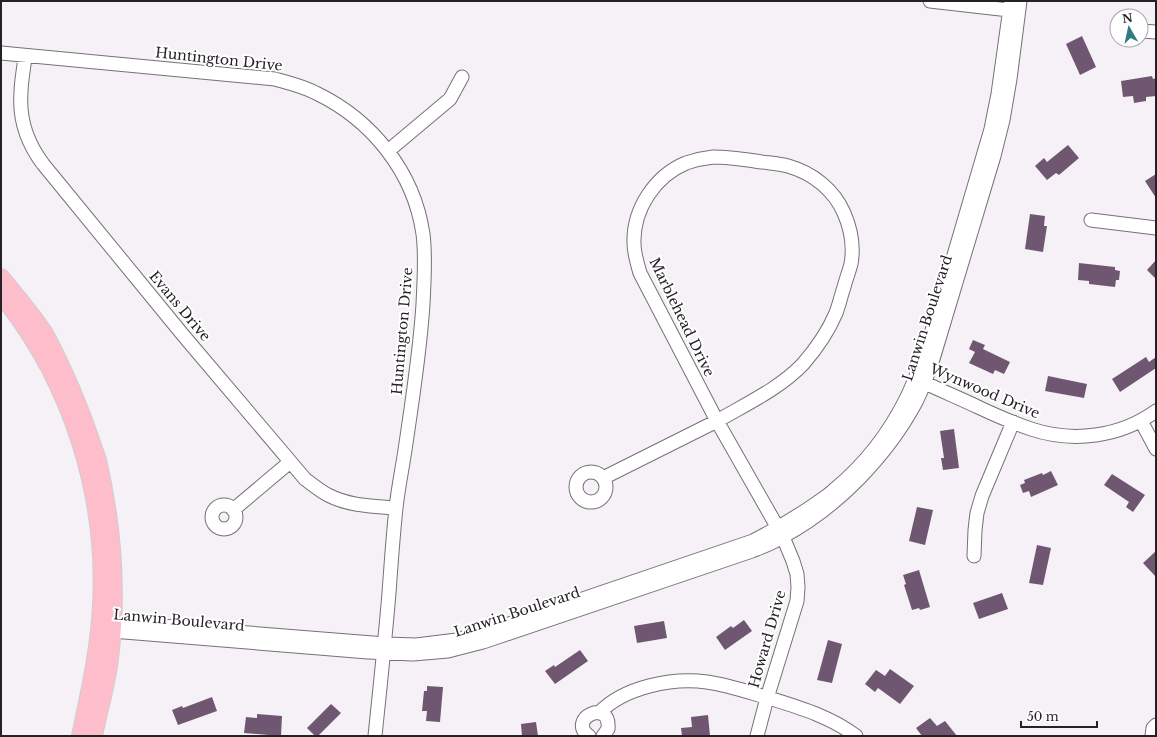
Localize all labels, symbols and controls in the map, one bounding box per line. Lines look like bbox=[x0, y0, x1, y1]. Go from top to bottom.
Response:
north arrow bbox=[1109, 8, 1149, 48]
text: N bbox=[1121, 10, 1134, 26]
street label: Huntington Drive bbox=[154, 43, 284, 75]
street label: Lanwin Boulevard bbox=[898, 252, 956, 383]
street label: Marblehead Drive bbox=[645, 254, 719, 380]
street label: Huntington Drive bbox=[387, 266, 417, 396]
street label: Evans Drive bbox=[145, 267, 215, 345]
street label: Wynwood Drive bbox=[926, 359, 1043, 422]
street label: Lanwin Boulevard bbox=[452, 583, 583, 641]
street label: Howard Drive bbox=[744, 588, 790, 690]
street label: Lanwin Boulevard bbox=[113, 605, 246, 635]
scale bar bbox=[1021, 703, 1097, 729]
text: 50 m bbox=[1027, 709, 1059, 724]

